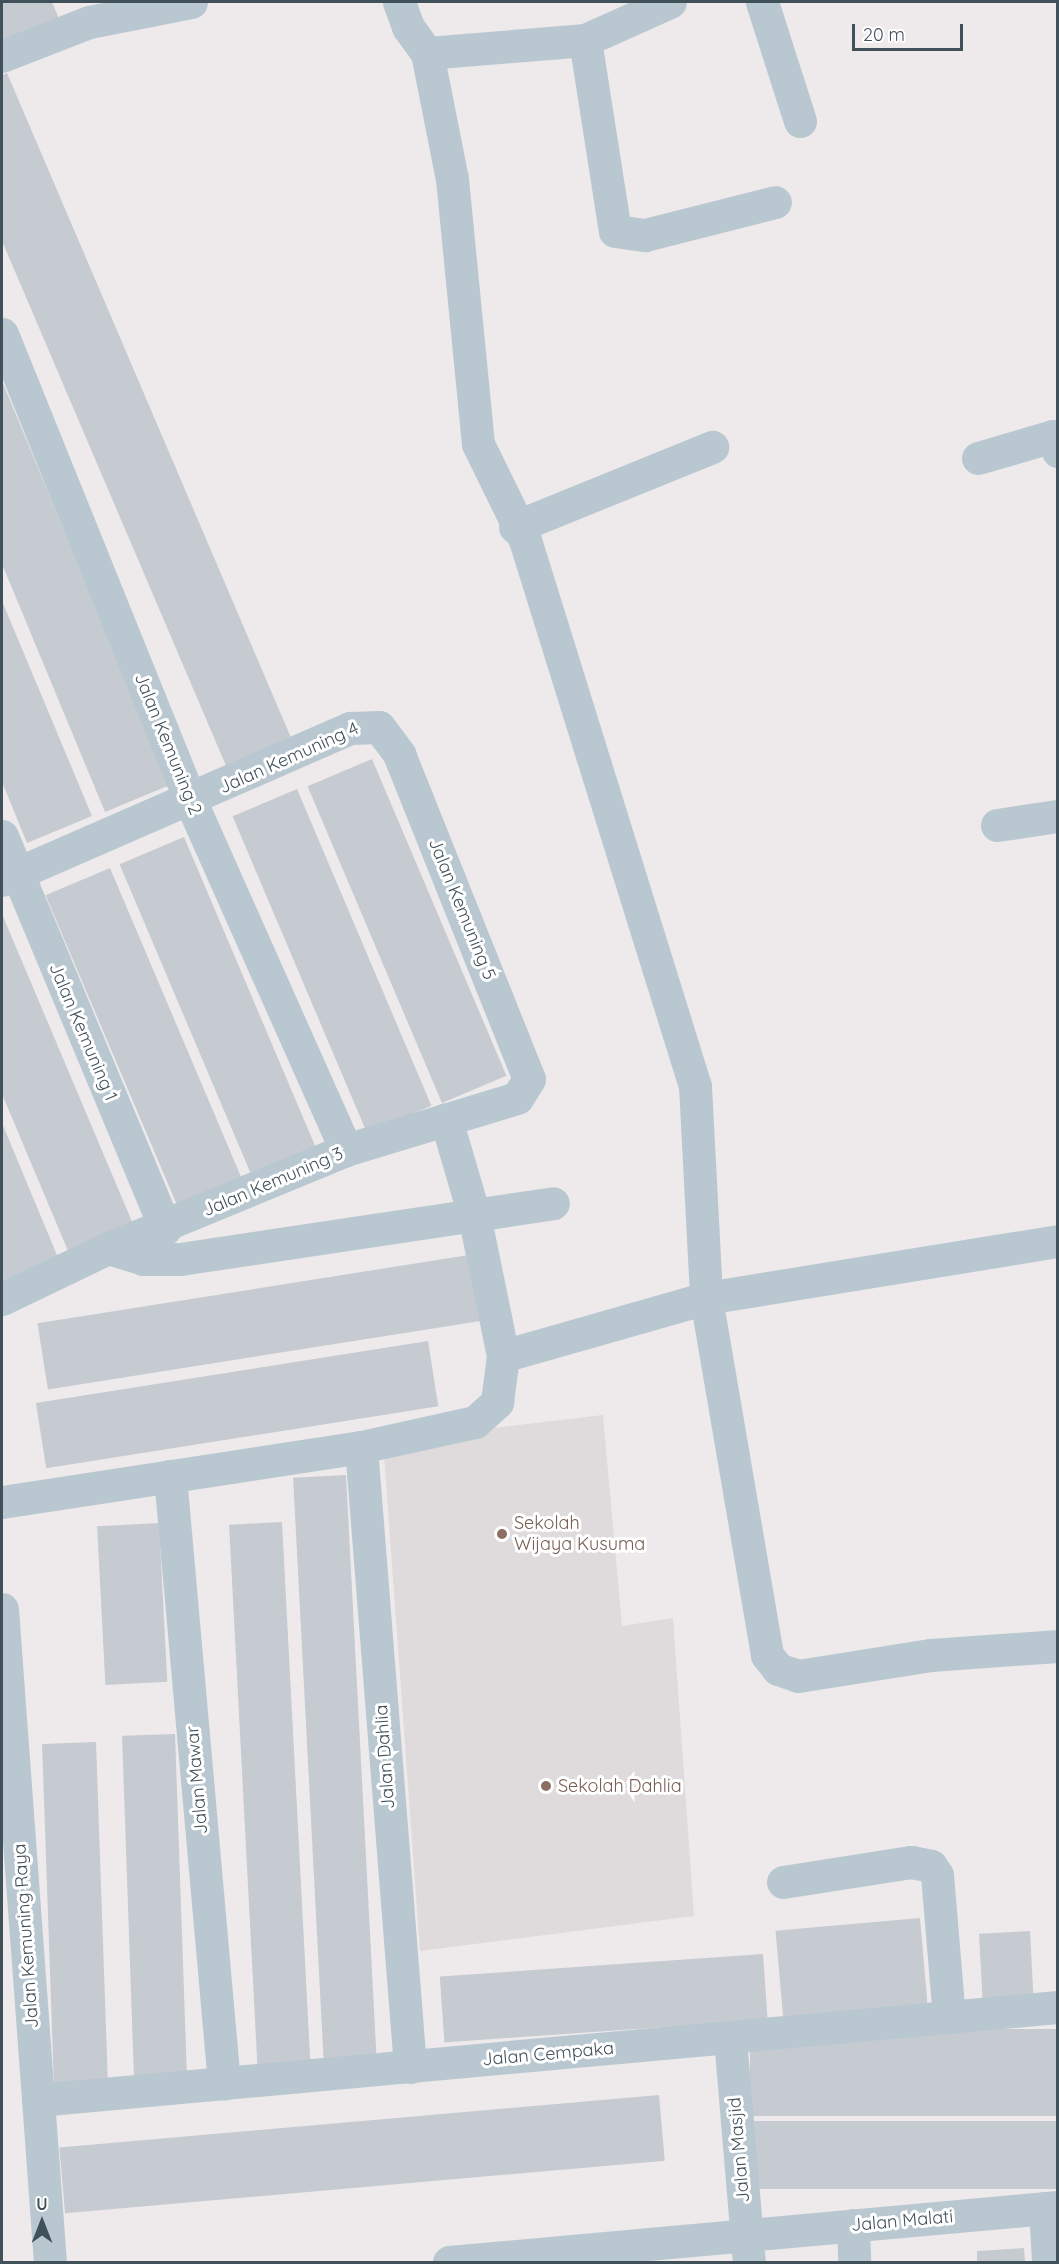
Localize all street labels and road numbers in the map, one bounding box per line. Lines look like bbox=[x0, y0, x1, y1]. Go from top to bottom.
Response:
street label: Jalan Kemuning 2 bbox=[130, 670, 206, 818]
street label: Jalan Kemuning 4 bbox=[216, 718, 362, 798]
street label: Jalan Kemuning 5 bbox=[424, 835, 500, 983]
street label: Jalan Kemuning 1 bbox=[44, 960, 122, 1104]
street label: Jalan Kemuning 3 bbox=[200, 1143, 346, 1221]
street label: Jalan Dahlia bbox=[371, 1704, 399, 1810]
street label: Jalan Mawar bbox=[182, 1725, 212, 1835]
street label: Jalan Kemuning Raya bbox=[9, 1843, 43, 2029]
street label: Jalan Cempaka bbox=[481, 2037, 615, 2071]
street label: Jalan Masjid bbox=[724, 2097, 754, 2203]
street label: Jalan Malati bbox=[850, 2206, 954, 2236]

